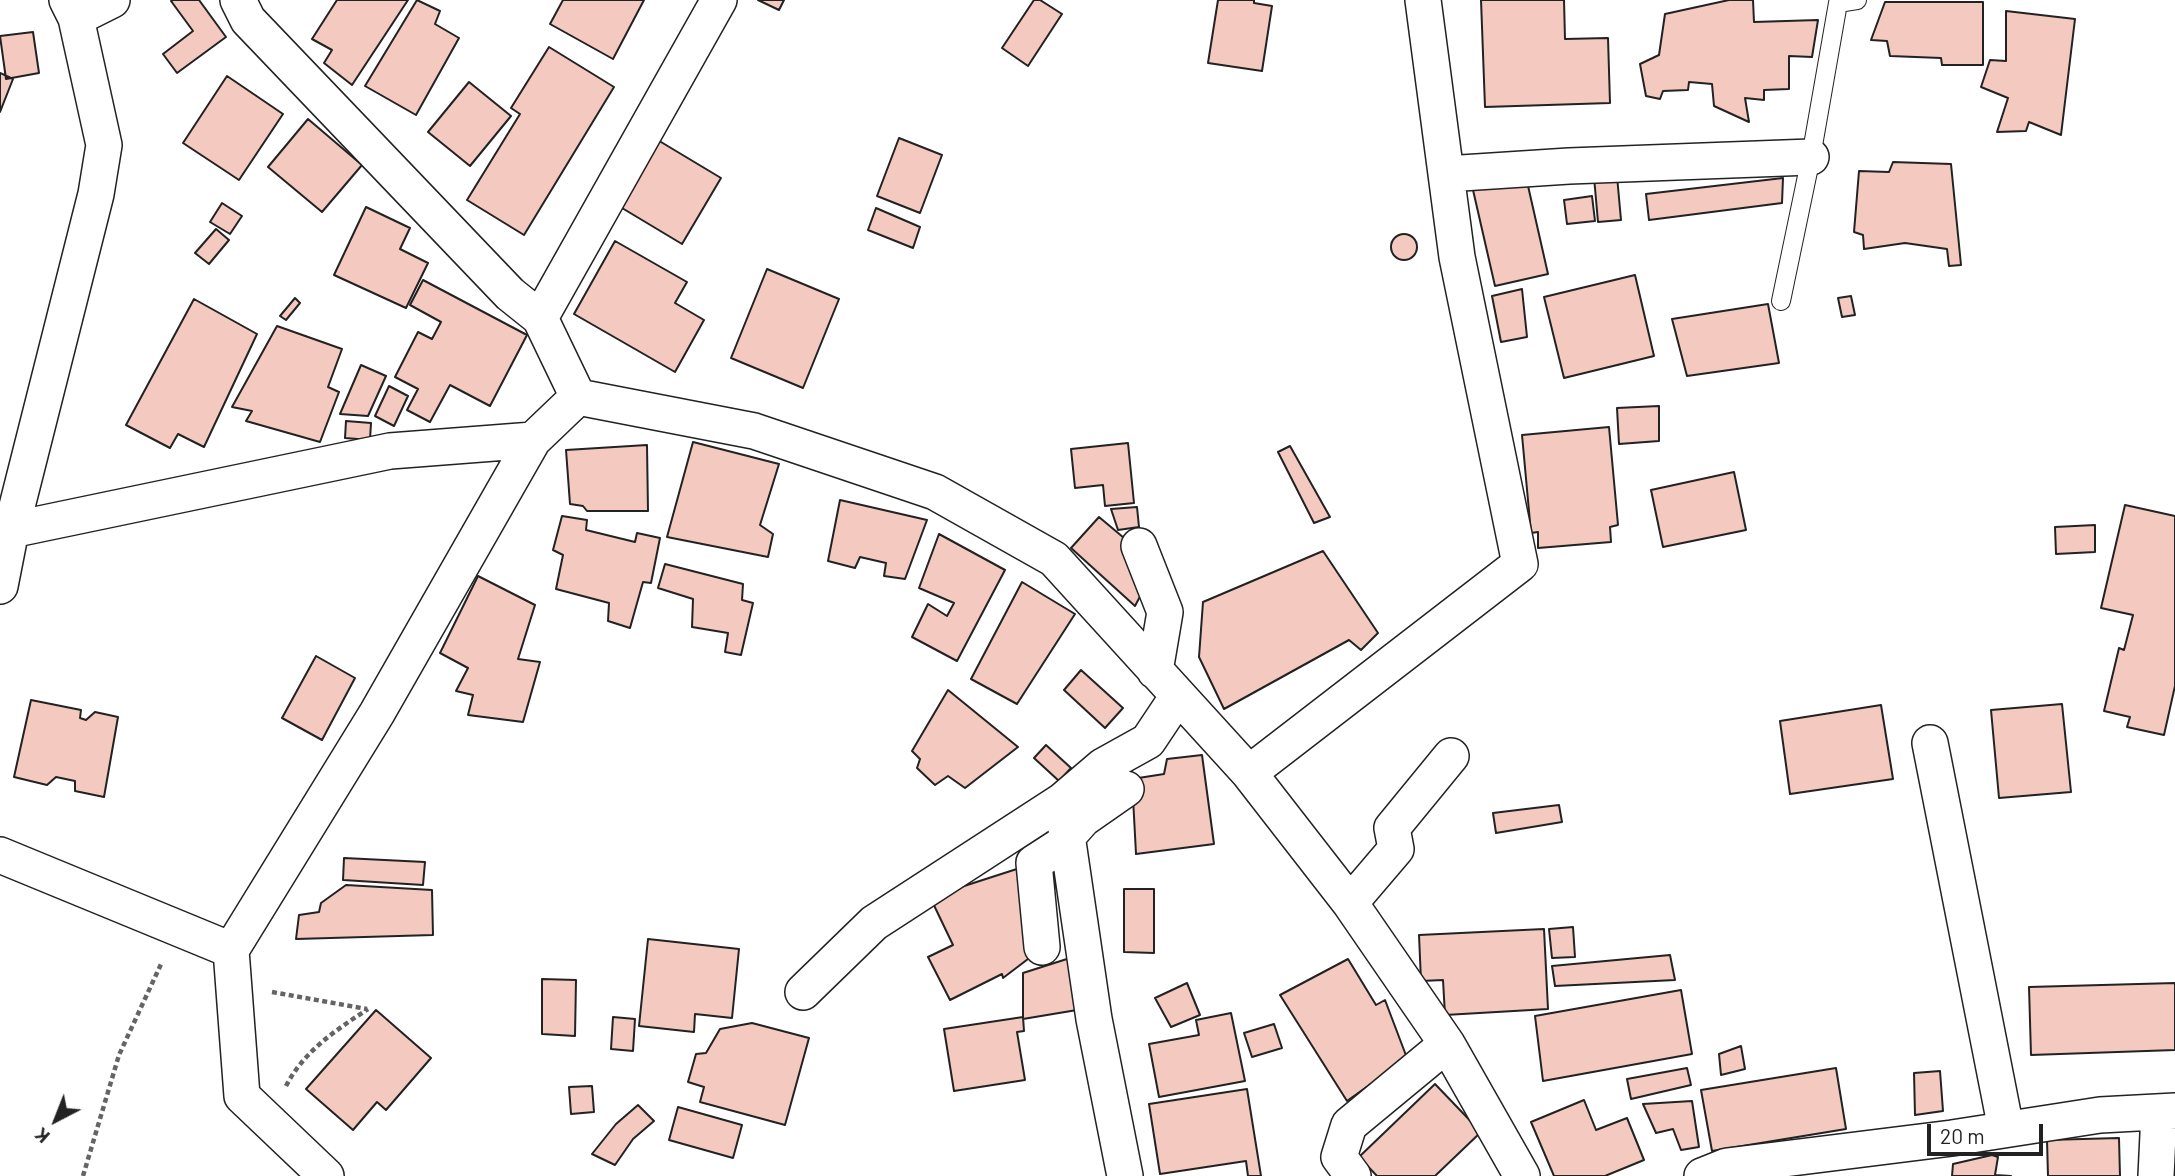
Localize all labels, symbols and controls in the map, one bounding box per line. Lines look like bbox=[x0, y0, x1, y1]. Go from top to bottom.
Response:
north arrow bbox=[21, 1085, 91, 1155]
scale bar bbox=[1930, 1110, 2046, 1154]
text: K bbox=[29, 1123, 54, 1149]
text: 20 m bbox=[1940, 1123, 1985, 1148]

